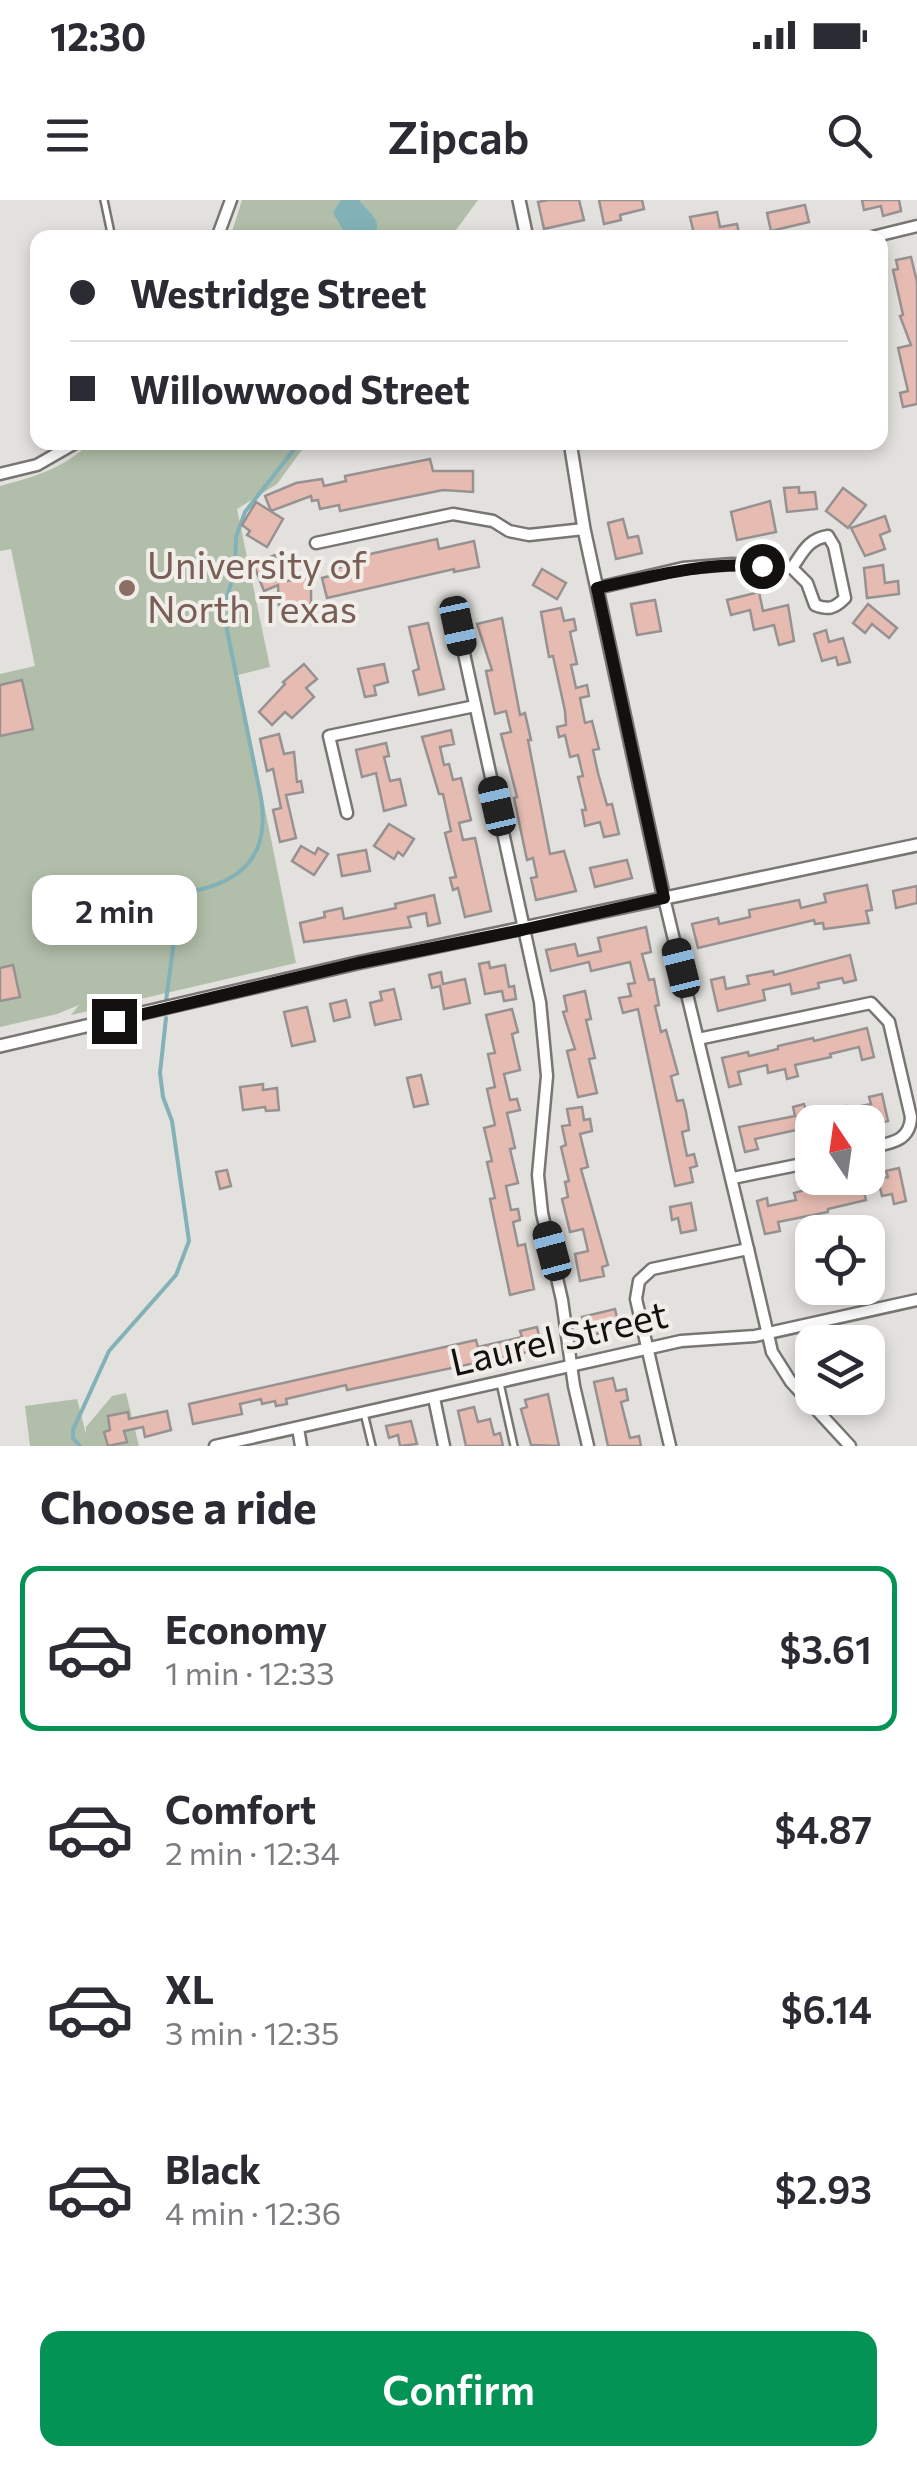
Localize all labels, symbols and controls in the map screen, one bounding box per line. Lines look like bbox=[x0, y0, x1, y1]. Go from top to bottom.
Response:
text: 12:30 bbox=[50, 12, 146, 59]
icon: menu bbox=[40, 108, 95, 163]
text: Zipcab bbox=[388, 108, 529, 163]
icon: search bbox=[822, 108, 877, 163]
text: Westridge Street bbox=[130, 269, 427, 316]
text: Willowwood Street bbox=[130, 365, 470, 412]
place label: University of North Texas bbox=[147, 540, 367, 631]
route start bbox=[740, 544, 785, 589]
marker: University of North Texas bbox=[116, 577, 138, 599]
car bbox=[437, 594, 479, 658]
car bbox=[476, 773, 518, 839]
callout: 2 min bbox=[32, 876, 196, 946]
text: 2 min bbox=[75, 890, 154, 930]
car bbox=[659, 935, 703, 1001]
route end bbox=[92, 999, 137, 1044]
north arrow bbox=[795, 1105, 885, 1195]
map controls bbox=[795, 1105, 885, 1415]
button: locate bbox=[795, 1215, 885, 1305]
car bbox=[530, 1218, 574, 1284]
street label: Laurel Street bbox=[445, 1289, 672, 1384]
button: layers bbox=[795, 1325, 885, 1415]
text: Choose a ride bbox=[40, 1478, 317, 1533]
icon: car bbox=[45, 1604, 135, 1694]
text: Economy bbox=[165, 1605, 327, 1652]
text: $3.61 bbox=[780, 1625, 872, 1672]
text: 1 min · 12:33 bbox=[165, 1652, 335, 1692]
icon: car bbox=[45, 1784, 135, 1874]
text: Comfort bbox=[165, 1785, 316, 1832]
text: $4.87 bbox=[775, 1805, 872, 1852]
text: 2 min · 12:34 bbox=[165, 1832, 340, 1872]
icon: car bbox=[45, 1964, 135, 2054]
text: XL bbox=[165, 1965, 214, 2012]
text: $6.14 bbox=[781, 1985, 872, 2032]
text: 3 min · 12:35 bbox=[165, 2012, 339, 2052]
icon: car bbox=[45, 2144, 135, 2234]
text: Black bbox=[165, 2145, 261, 2192]
text: $2.93 bbox=[775, 2165, 872, 2212]
text: 4 min · 12:36 bbox=[165, 2192, 341, 2232]
button: Confirm bbox=[40, 2331, 877, 2446]

